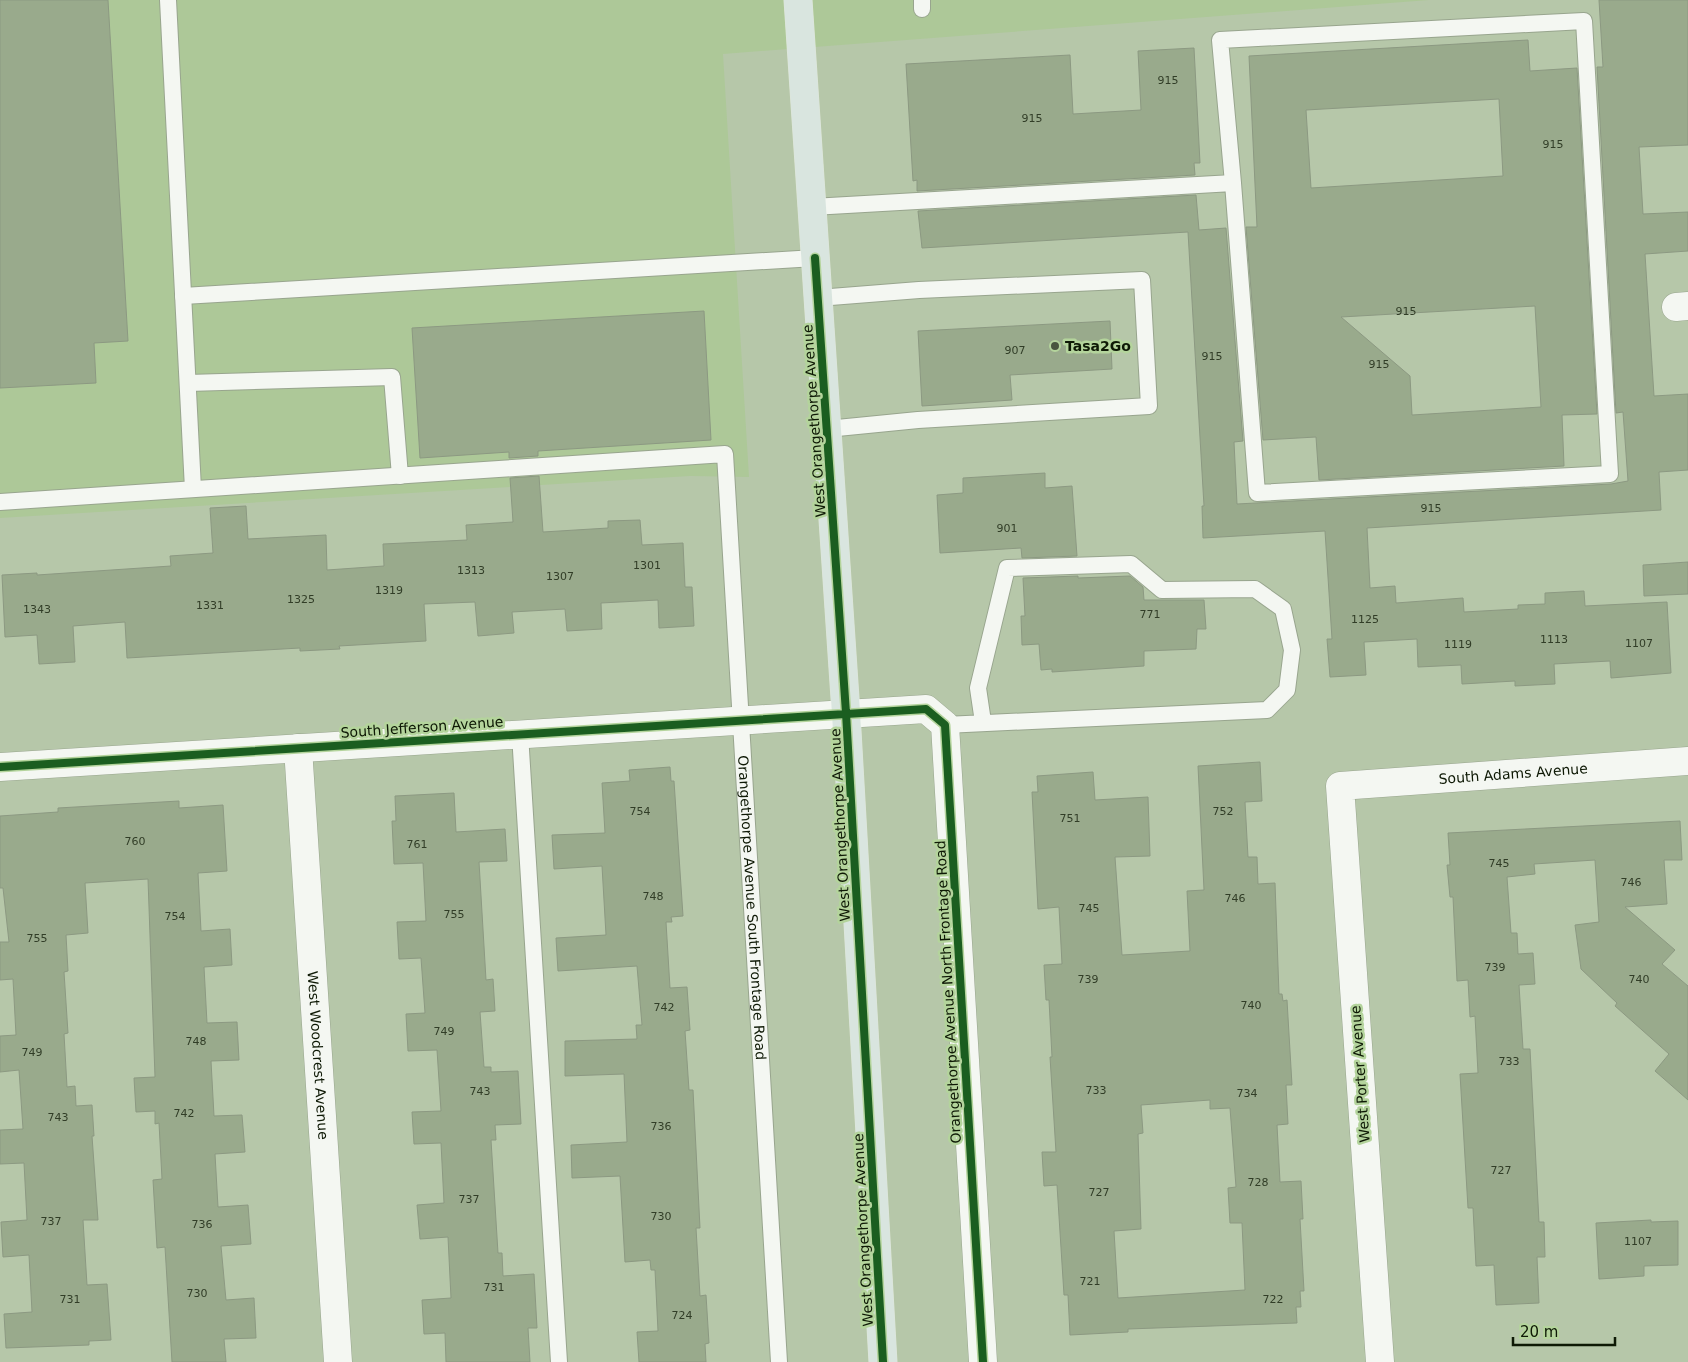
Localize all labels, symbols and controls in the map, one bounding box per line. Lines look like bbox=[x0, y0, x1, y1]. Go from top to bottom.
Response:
house number: 915 bbox=[1158, 74, 1179, 87]
house number: 915 bbox=[1022, 112, 1043, 125]
house number: 915 bbox=[1543, 138, 1564, 151]
house number: 915 bbox=[1396, 305, 1417, 318]
street label: West Orangethorpe Avenue bbox=[799, 324, 829, 518]
place label: Tasa2Go bbox=[1065, 338, 1131, 354]
marker: Tasa2Go bbox=[1049, 340, 1061, 352]
house number: 907 bbox=[1005, 344, 1026, 357]
house number: 915 bbox=[1202, 350, 1223, 363]
house number: 915 bbox=[1369, 358, 1390, 371]
house number: 915 bbox=[1421, 502, 1442, 515]
house number: 901 bbox=[997, 522, 1018, 535]
house number: 1301 bbox=[633, 559, 661, 572]
house number: 1313 bbox=[457, 564, 485, 577]
house number: 1307 bbox=[546, 570, 574, 583]
house number: 1319 bbox=[375, 584, 403, 597]
house number: 1325 bbox=[287, 593, 315, 606]
house number: 1331 bbox=[196, 599, 224, 612]
house number: 1343 bbox=[23, 603, 51, 616]
house number: 771 bbox=[1140, 608, 1161, 621]
house number: 1125 bbox=[1351, 613, 1379, 626]
house number: 1113 bbox=[1540, 633, 1568, 646]
house number: 1107 bbox=[1625, 637, 1653, 650]
house number: 1119 bbox=[1444, 638, 1472, 651]
street label: South Jefferson Avenue bbox=[340, 713, 504, 741]
street label: West Orangethorpe Avenue bbox=[827, 728, 853, 922]
street label: Orangethorpe Avenue South Frontage Road bbox=[735, 755, 769, 1060]
street label: South Adams Avenue bbox=[1438, 760, 1588, 787]
house number: 754 bbox=[630, 805, 651, 818]
house number: 752 bbox=[1213, 805, 1234, 818]
house number: 751 bbox=[1060, 812, 1081, 825]
house number: 760 bbox=[125, 835, 146, 848]
house number: 761 bbox=[407, 838, 428, 851]
street label: Orangethorpe Avenue North Frontage Road bbox=[932, 840, 964, 1144]
house number: 745 bbox=[1489, 857, 1510, 870]
house number: 746 bbox=[1621, 876, 1642, 889]
house number: 748 bbox=[643, 890, 664, 903]
house number: 746 bbox=[1225, 892, 1246, 905]
house number: 745 bbox=[1079, 902, 1100, 915]
house number: 755 bbox=[444, 908, 465, 921]
house number: 754 bbox=[165, 910, 186, 923]
house number: 755 bbox=[27, 932, 48, 945]
house number: 739 bbox=[1485, 961, 1506, 974]
street label: West Woodcrest Avenue bbox=[305, 970, 332, 1140]
house number: 739 bbox=[1078, 973, 1099, 986]
house number: 740 bbox=[1629, 973, 1650, 986]
house number: 740 bbox=[1241, 999, 1262, 1012]
house number: 742 bbox=[654, 1001, 675, 1014]
street label: West Porter Avenue bbox=[1347, 1005, 1373, 1143]
house number: 749 bbox=[434, 1025, 455, 1038]
house number: 748 bbox=[186, 1035, 207, 1048]
house number: 749 bbox=[22, 1046, 43, 1059]
house number: 733 bbox=[1499, 1055, 1520, 1068]
house number: 733 bbox=[1086, 1084, 1107, 1097]
house number: 743 bbox=[470, 1085, 491, 1098]
house number: 734 bbox=[1237, 1087, 1258, 1100]
house number: 742 bbox=[174, 1107, 195, 1120]
house number: 743 bbox=[48, 1111, 69, 1124]
house number: 736 bbox=[651, 1120, 672, 1133]
street label: West Orangethorpe Avenue bbox=[850, 1133, 876, 1327]
house number: 727 bbox=[1491, 1164, 1512, 1177]
house number: 728 bbox=[1248, 1176, 1269, 1189]
house number: 727 bbox=[1089, 1186, 1110, 1199]
house number: 737 bbox=[459, 1193, 480, 1206]
house number: 730 bbox=[651, 1210, 672, 1223]
house number: 737 bbox=[41, 1215, 62, 1228]
house number: 736 bbox=[192, 1218, 213, 1231]
house number: 1107 bbox=[1624, 1235, 1652, 1248]
house number: 721 bbox=[1080, 1275, 1101, 1288]
house number: 731 bbox=[484, 1281, 505, 1294]
house number: 730 bbox=[187, 1287, 208, 1300]
house number: 731 bbox=[60, 1293, 81, 1306]
house number: 722 bbox=[1263, 1293, 1284, 1306]
house number: 724 bbox=[672, 1309, 693, 1322]
scale bar bbox=[1513, 1314, 1616, 1346]
text: 20 m bbox=[1520, 1323, 1558, 1341]

